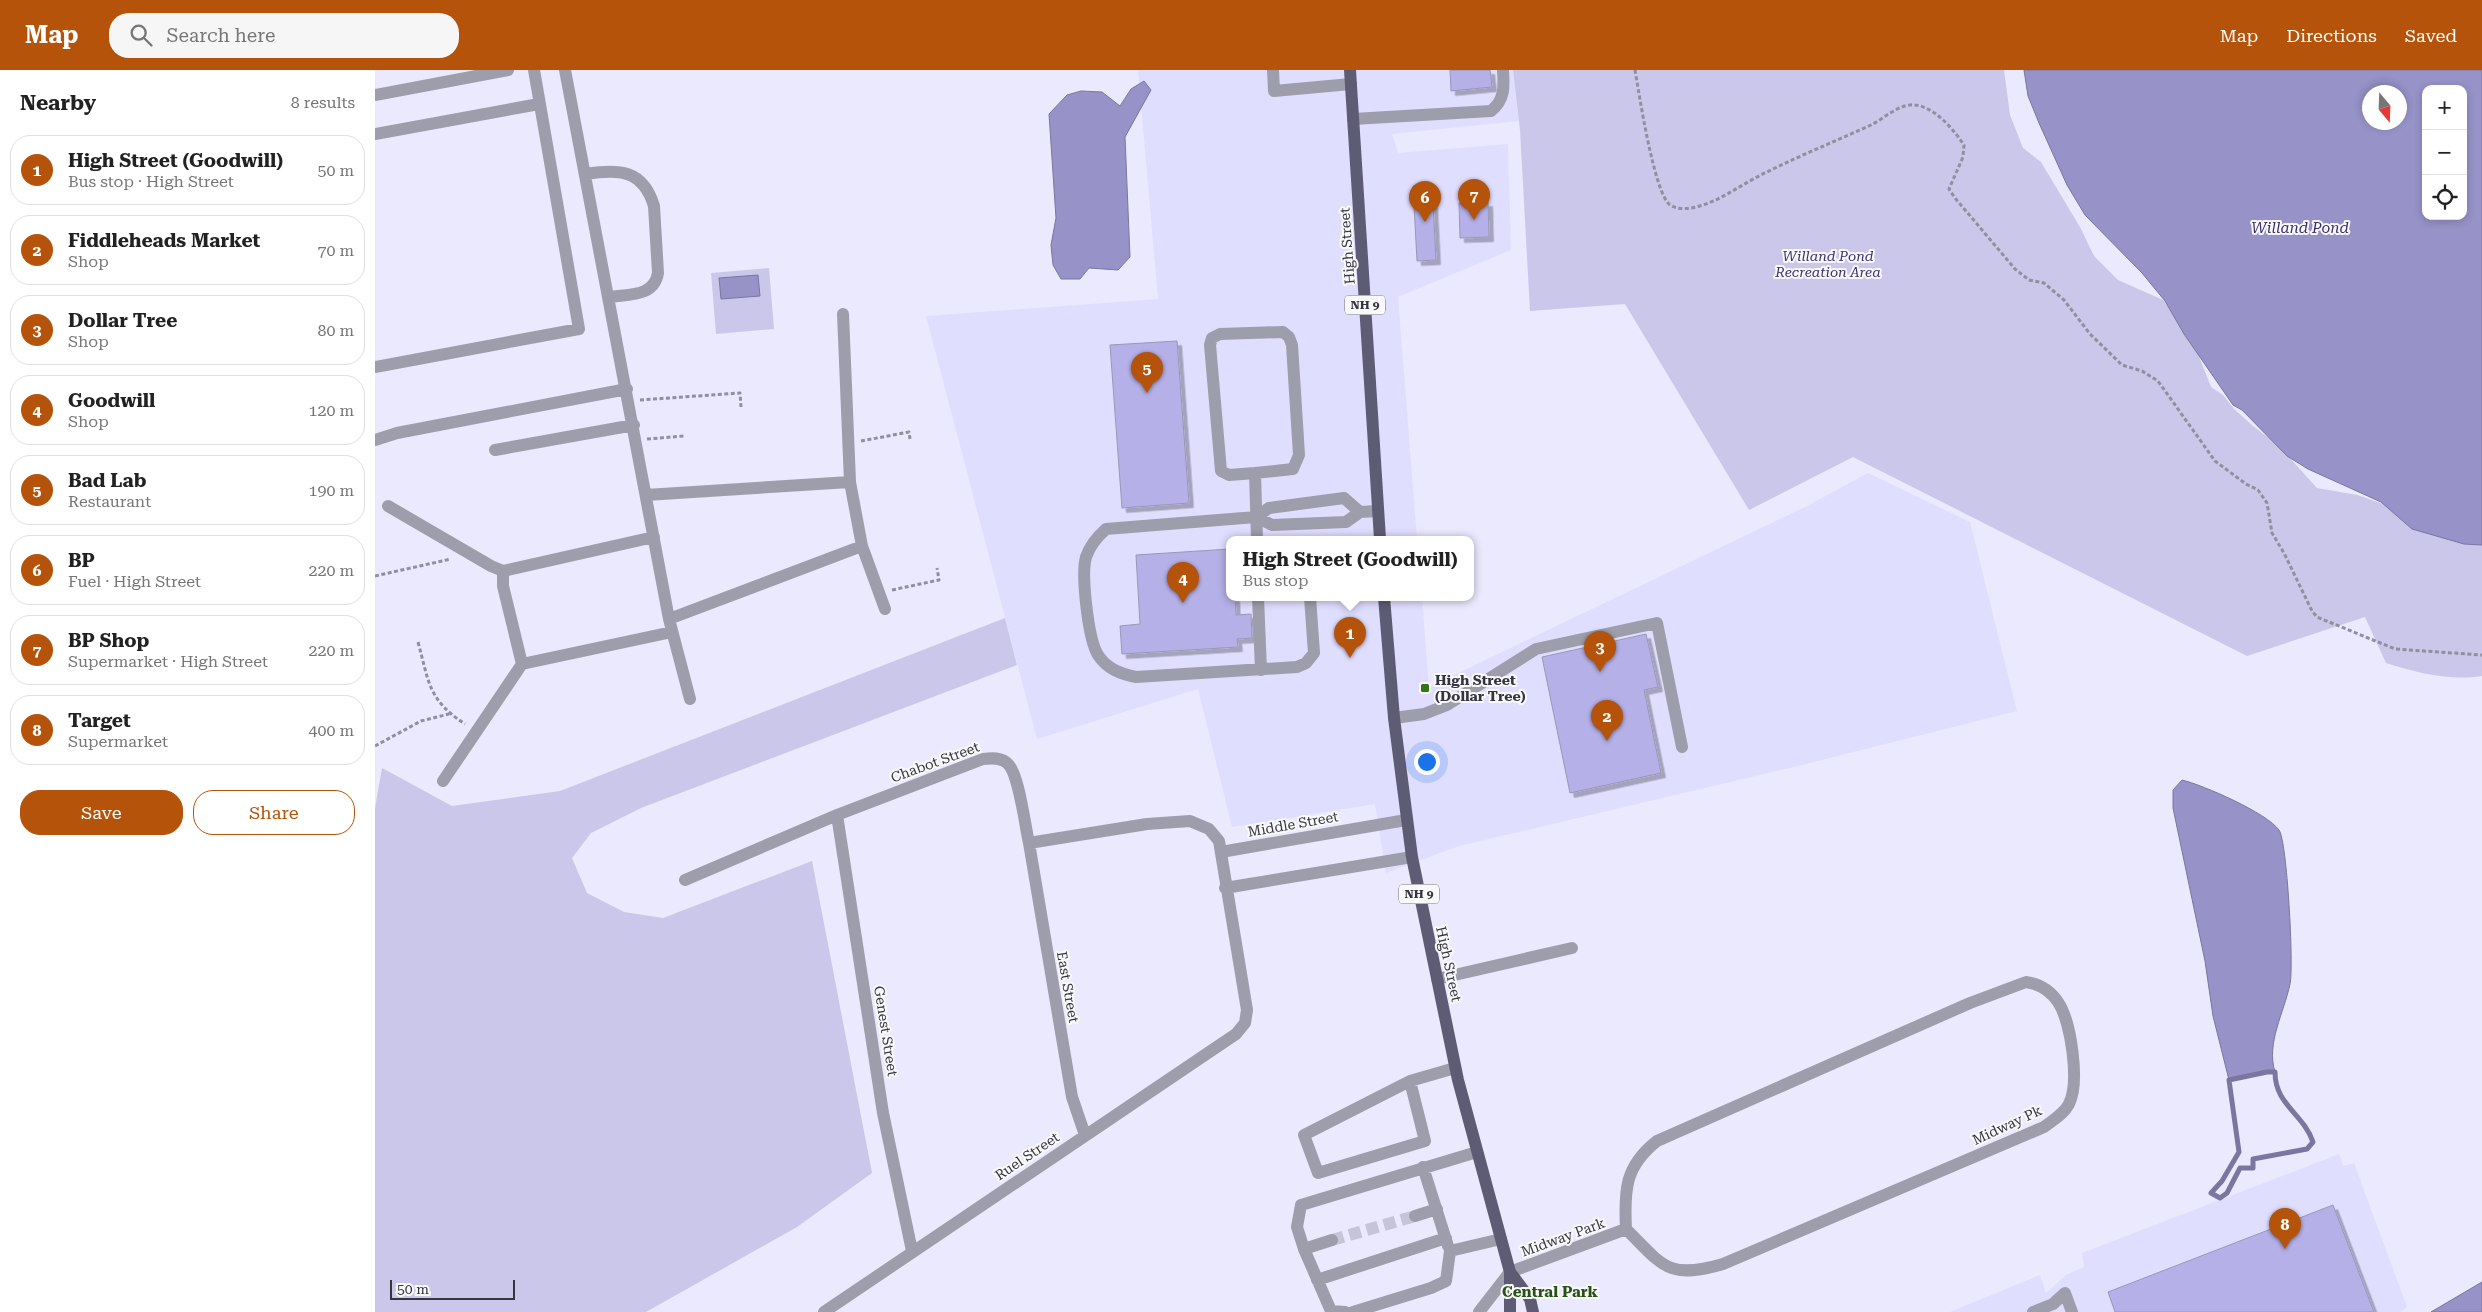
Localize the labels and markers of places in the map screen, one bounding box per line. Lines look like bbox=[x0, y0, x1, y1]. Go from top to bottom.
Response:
pin: 7 bbox=[1458, 179, 1490, 220]
pin: 6 bbox=[1409, 181, 1441, 222]
pin: 5 bbox=[1131, 352, 1163, 393]
pin: 4 bbox=[1167, 562, 1199, 603]
pin: 1 bbox=[1334, 617, 1366, 658]
pin: 3 bbox=[1584, 631, 1616, 672]
place label: High Street (Dollar Tree) bbox=[1435, 672, 1526, 704]
marker: High Street (Dollar Tree) bbox=[1419, 682, 1431, 694]
pin: 2 bbox=[1591, 700, 1623, 741]
pin: 8 bbox=[2269, 1208, 2301, 1249]

